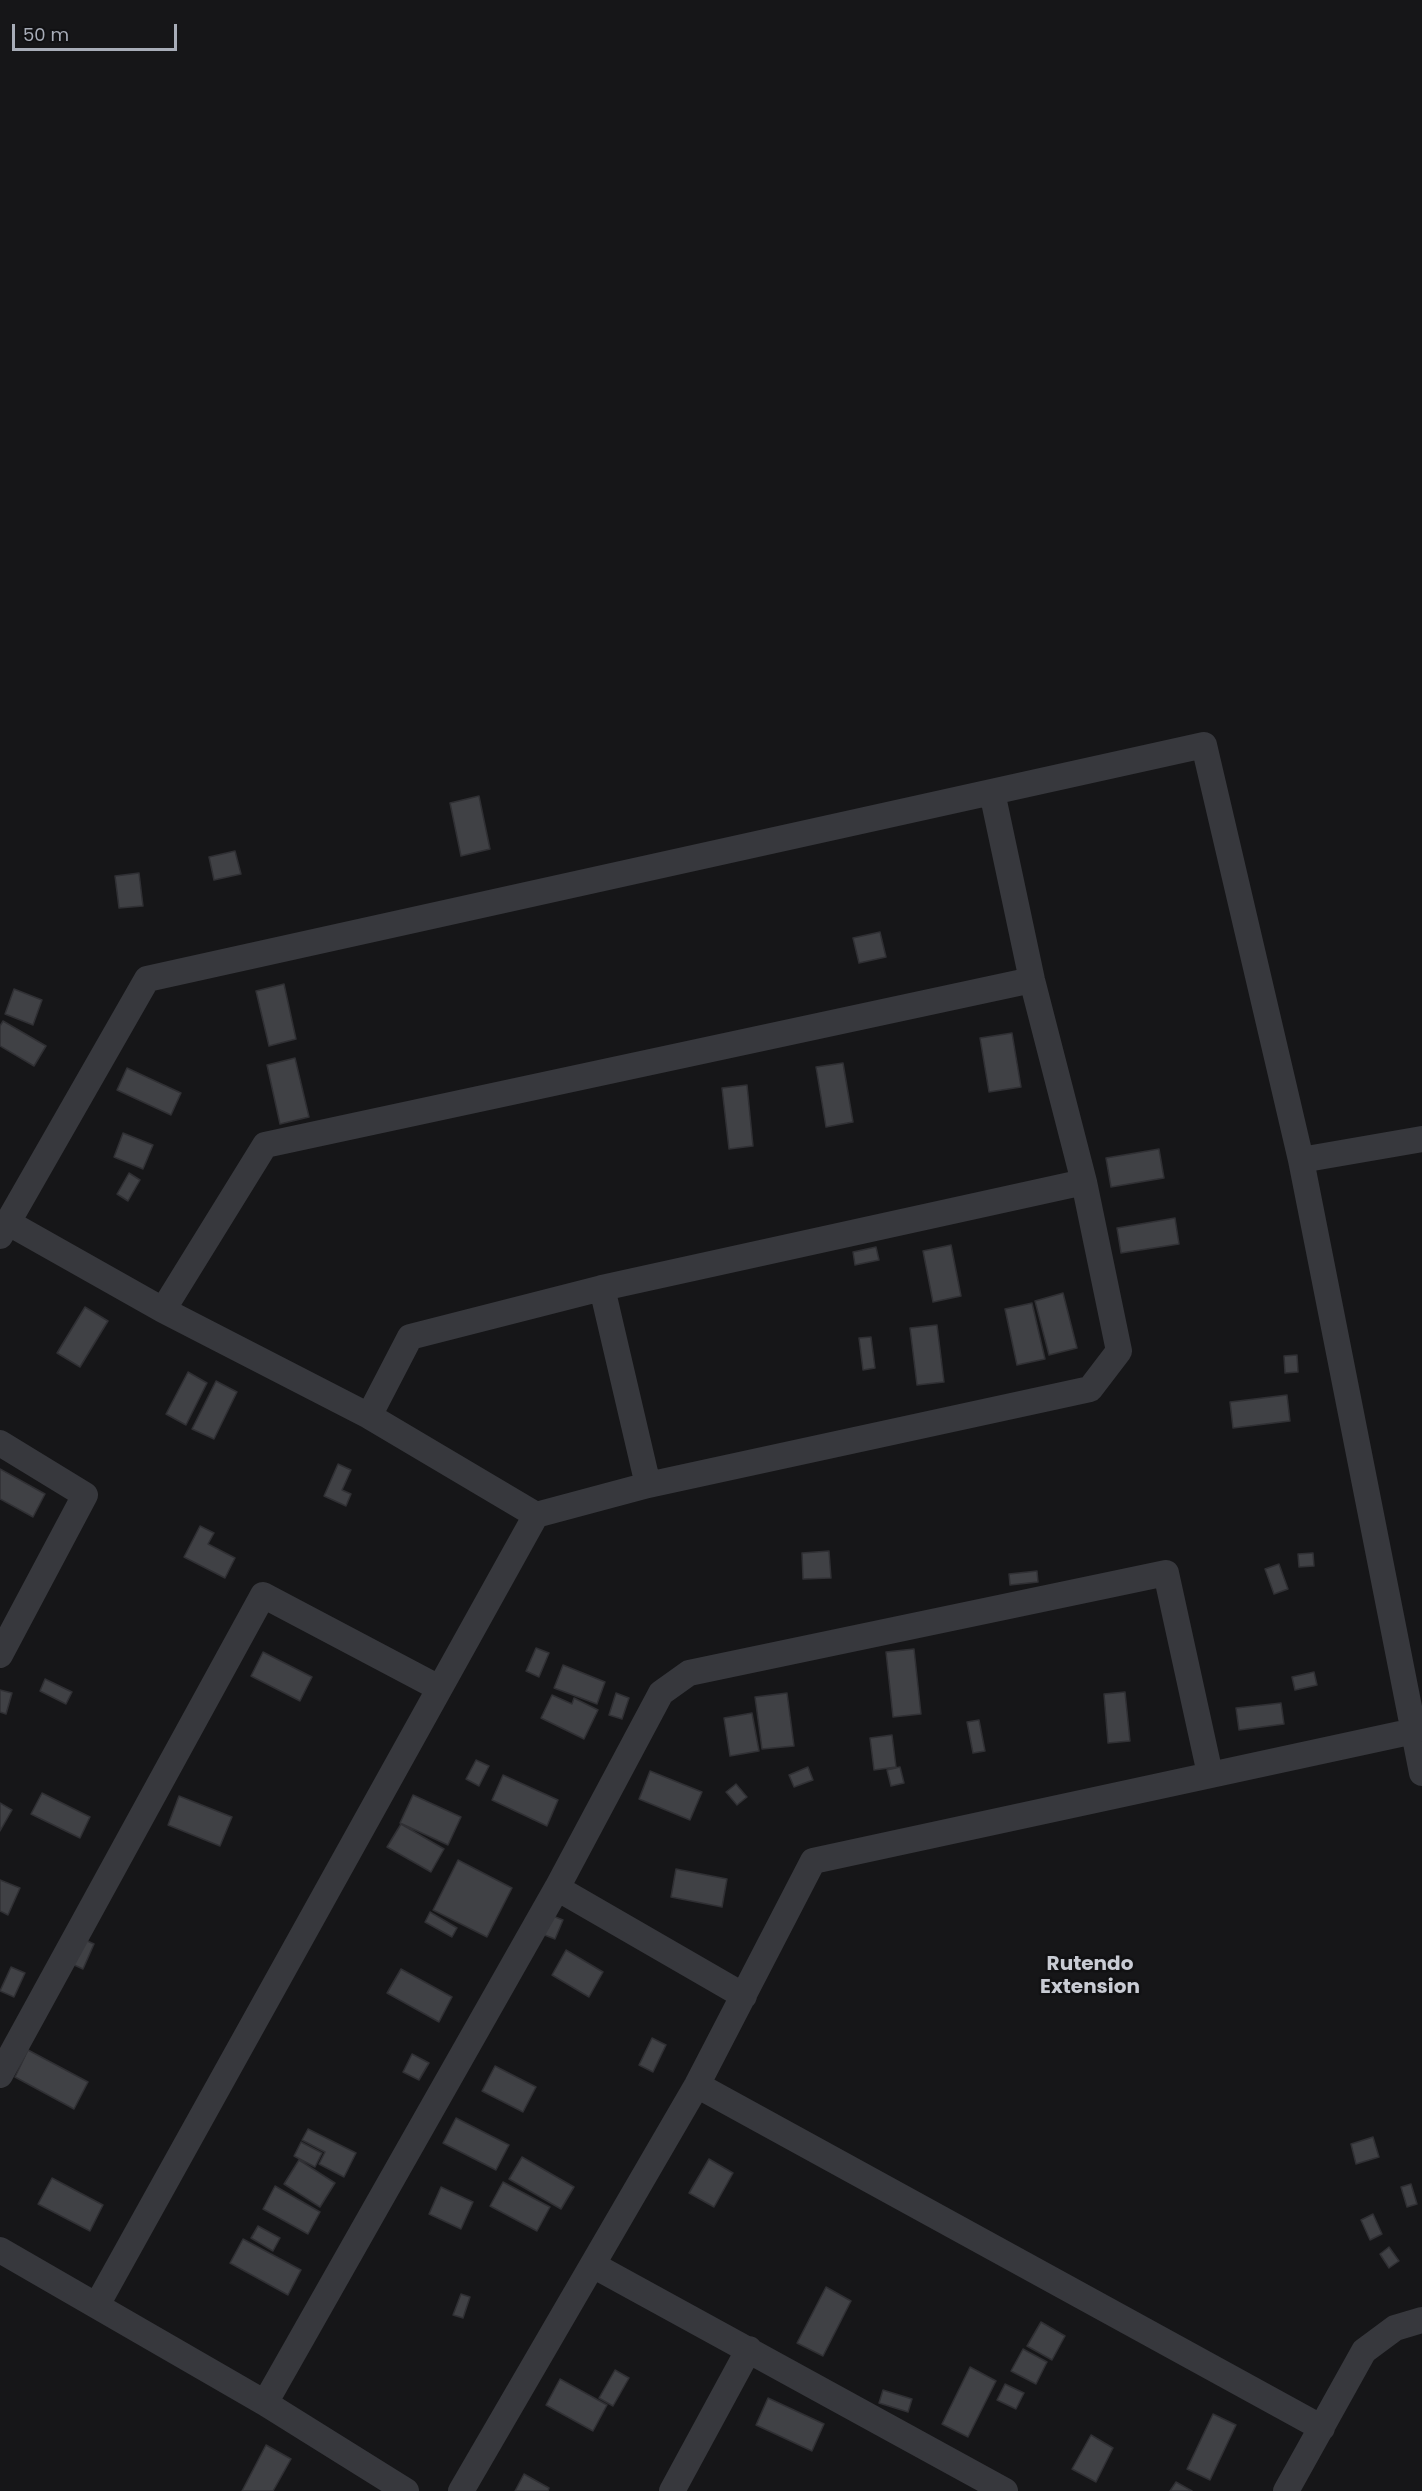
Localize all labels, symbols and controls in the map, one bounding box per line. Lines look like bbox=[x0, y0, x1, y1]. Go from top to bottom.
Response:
scale bar bbox=[15, 12, 180, 50]
text: 50 m bbox=[23, 22, 69, 47]
district label: Rutendo Extension bbox=[1040, 1953, 1140, 2000]

